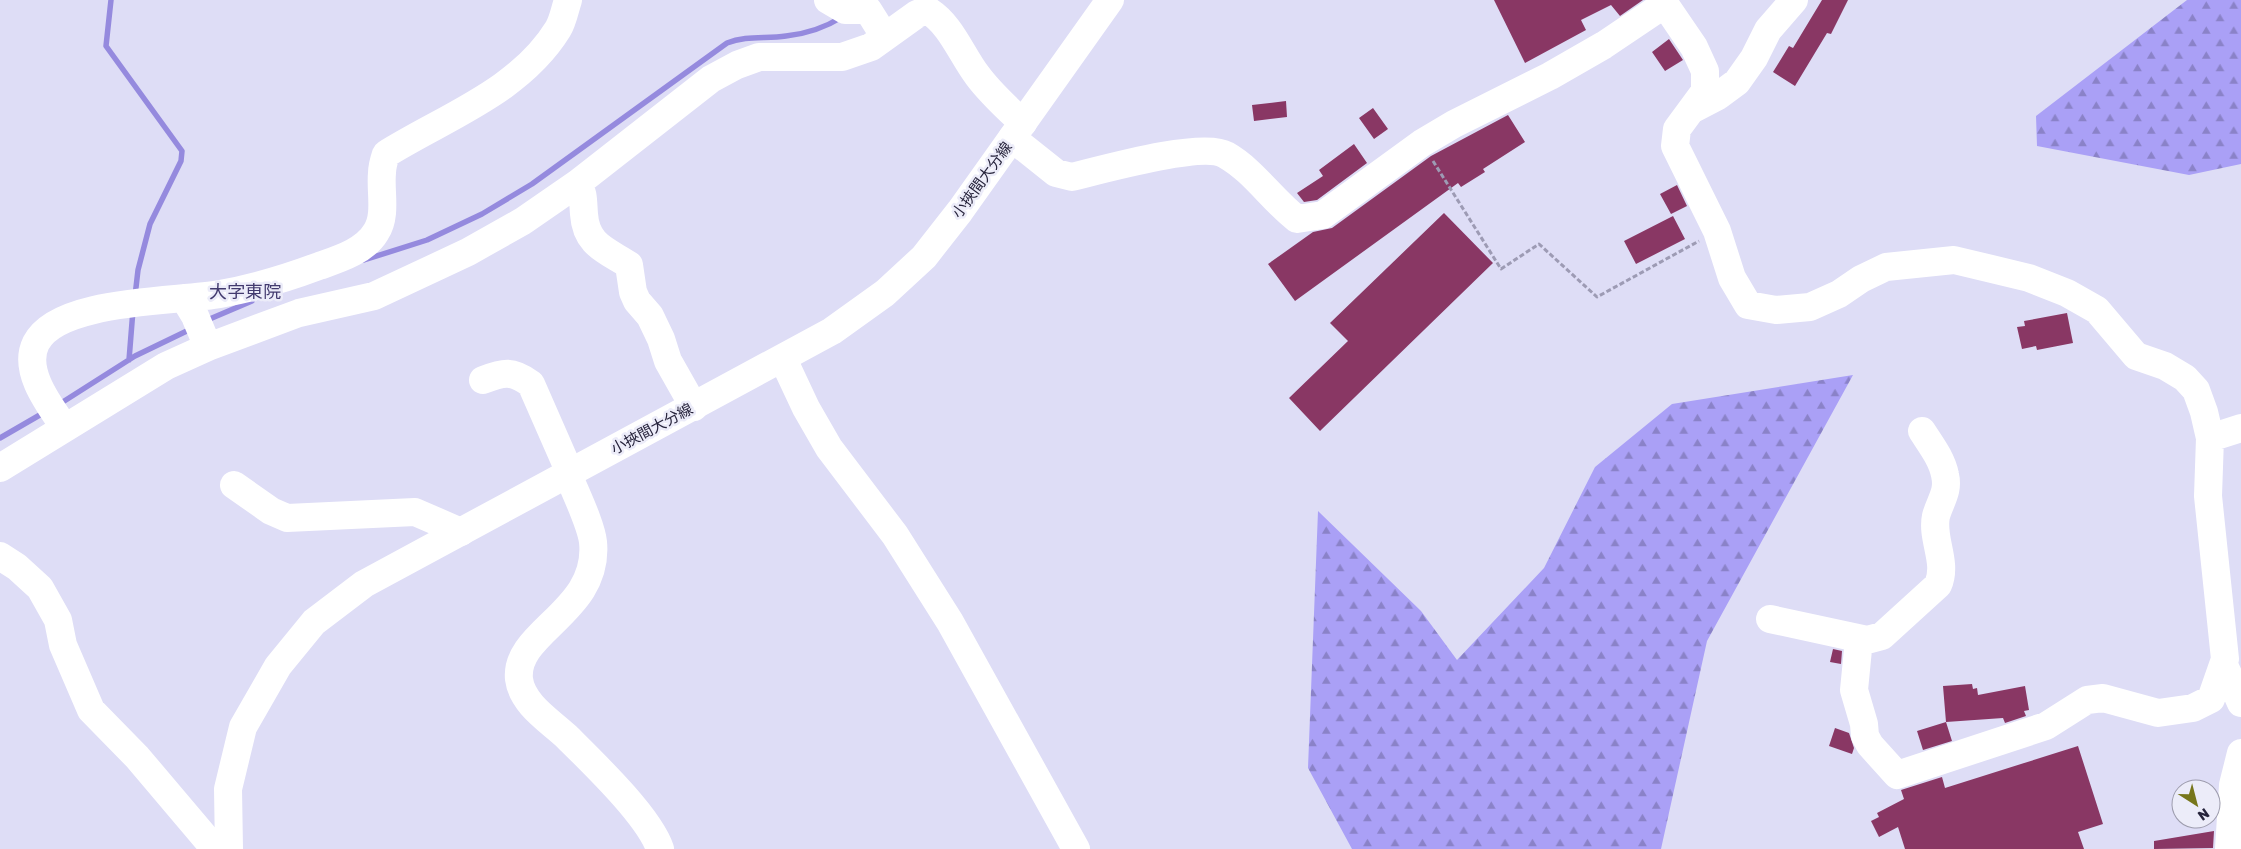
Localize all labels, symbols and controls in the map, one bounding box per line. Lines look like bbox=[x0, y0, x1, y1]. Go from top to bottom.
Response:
street label: 小挾間大分線 bbox=[948, 138, 1016, 222]
district label: 大字東院 bbox=[209, 281, 281, 303]
street label: 小挾間大分線 bbox=[608, 400, 696, 458]
north arrow bbox=[2171, 779, 2221, 829]
text: N bbox=[2194, 804, 2212, 824]

